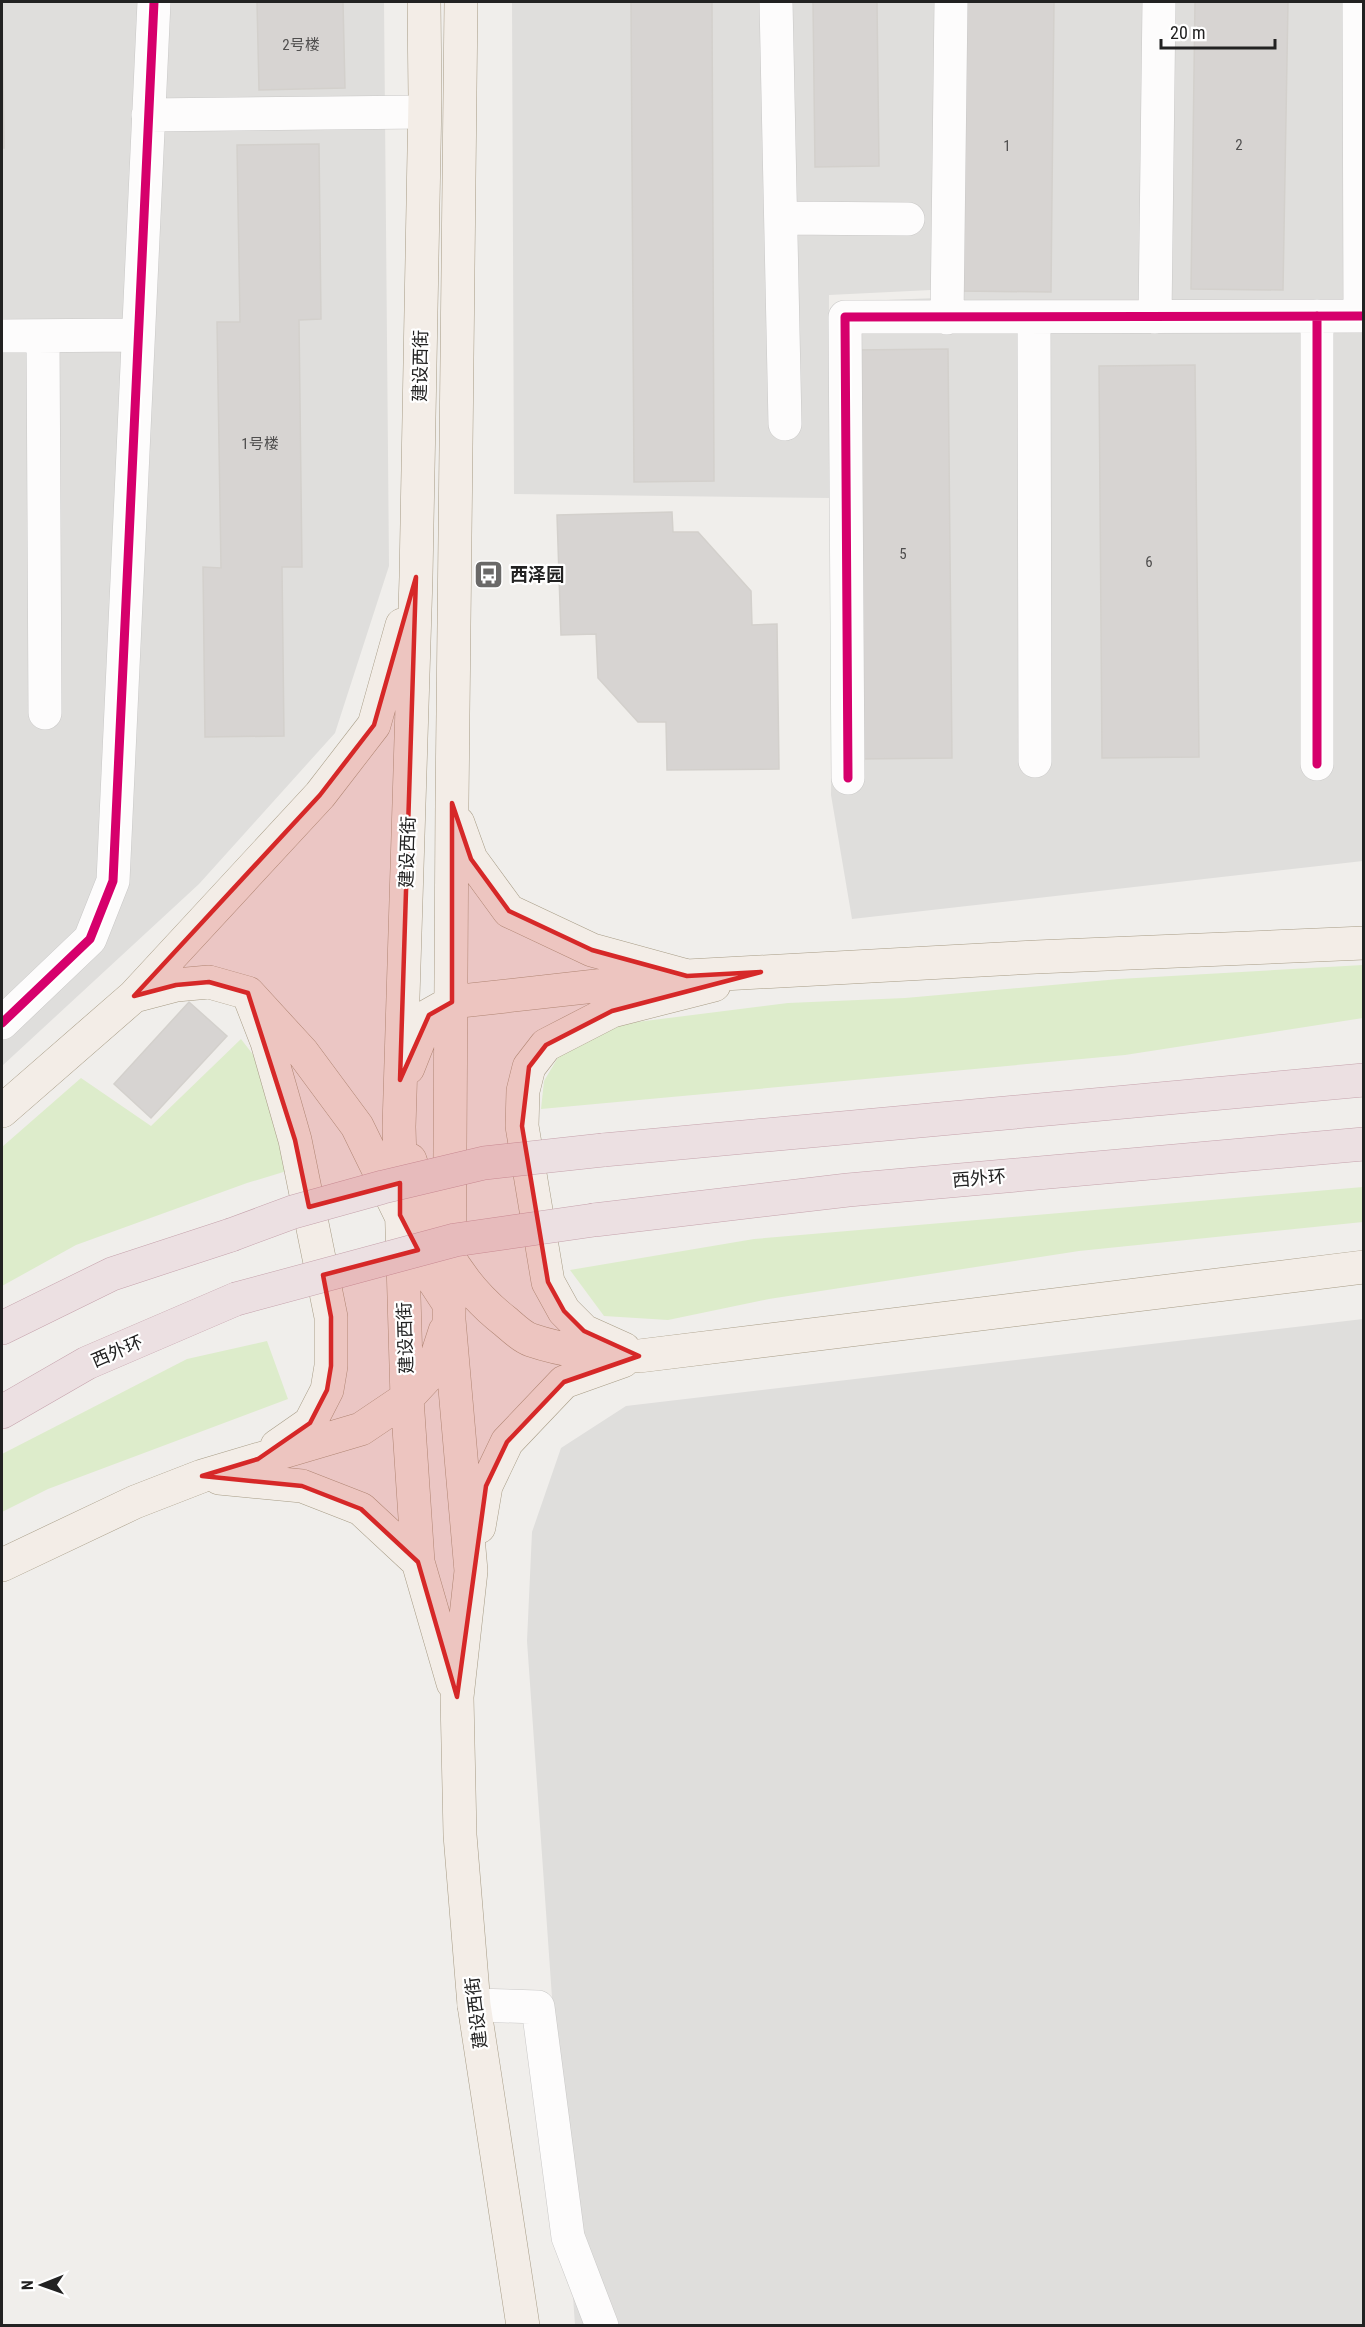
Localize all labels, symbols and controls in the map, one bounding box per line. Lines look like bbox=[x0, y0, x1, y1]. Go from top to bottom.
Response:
scale bar bbox=[1161, 12, 1275, 50]
text: 20 m bbox=[1170, 22, 1205, 43]
house number: 2号楼 bbox=[282, 36, 320, 54]
house number: 2 bbox=[1235, 136, 1243, 154]
house number: 1 bbox=[1003, 137, 1011, 155]
street label: 建设西街 bbox=[409, 330, 431, 402]
house number: 1号楼 bbox=[241, 435, 279, 453]
house number: 5 bbox=[899, 545, 907, 563]
house number: 6 bbox=[1145, 553, 1153, 571]
bus stop icon: 西泽园 bbox=[473, 558, 505, 590]
place label: 西泽园 bbox=[510, 564, 564, 585]
street label: 建设西街 bbox=[395, 816, 419, 888]
street label: 西外环 bbox=[951, 1165, 1007, 1191]
street label: 建设西街 bbox=[393, 1302, 417, 1374]
street label: 西外环 bbox=[88, 1331, 146, 1371]
street label: 建设西街 bbox=[461, 1976, 491, 2050]
north arrow bbox=[12, 2255, 72, 2315]
text: N bbox=[18, 2280, 37, 2290]

